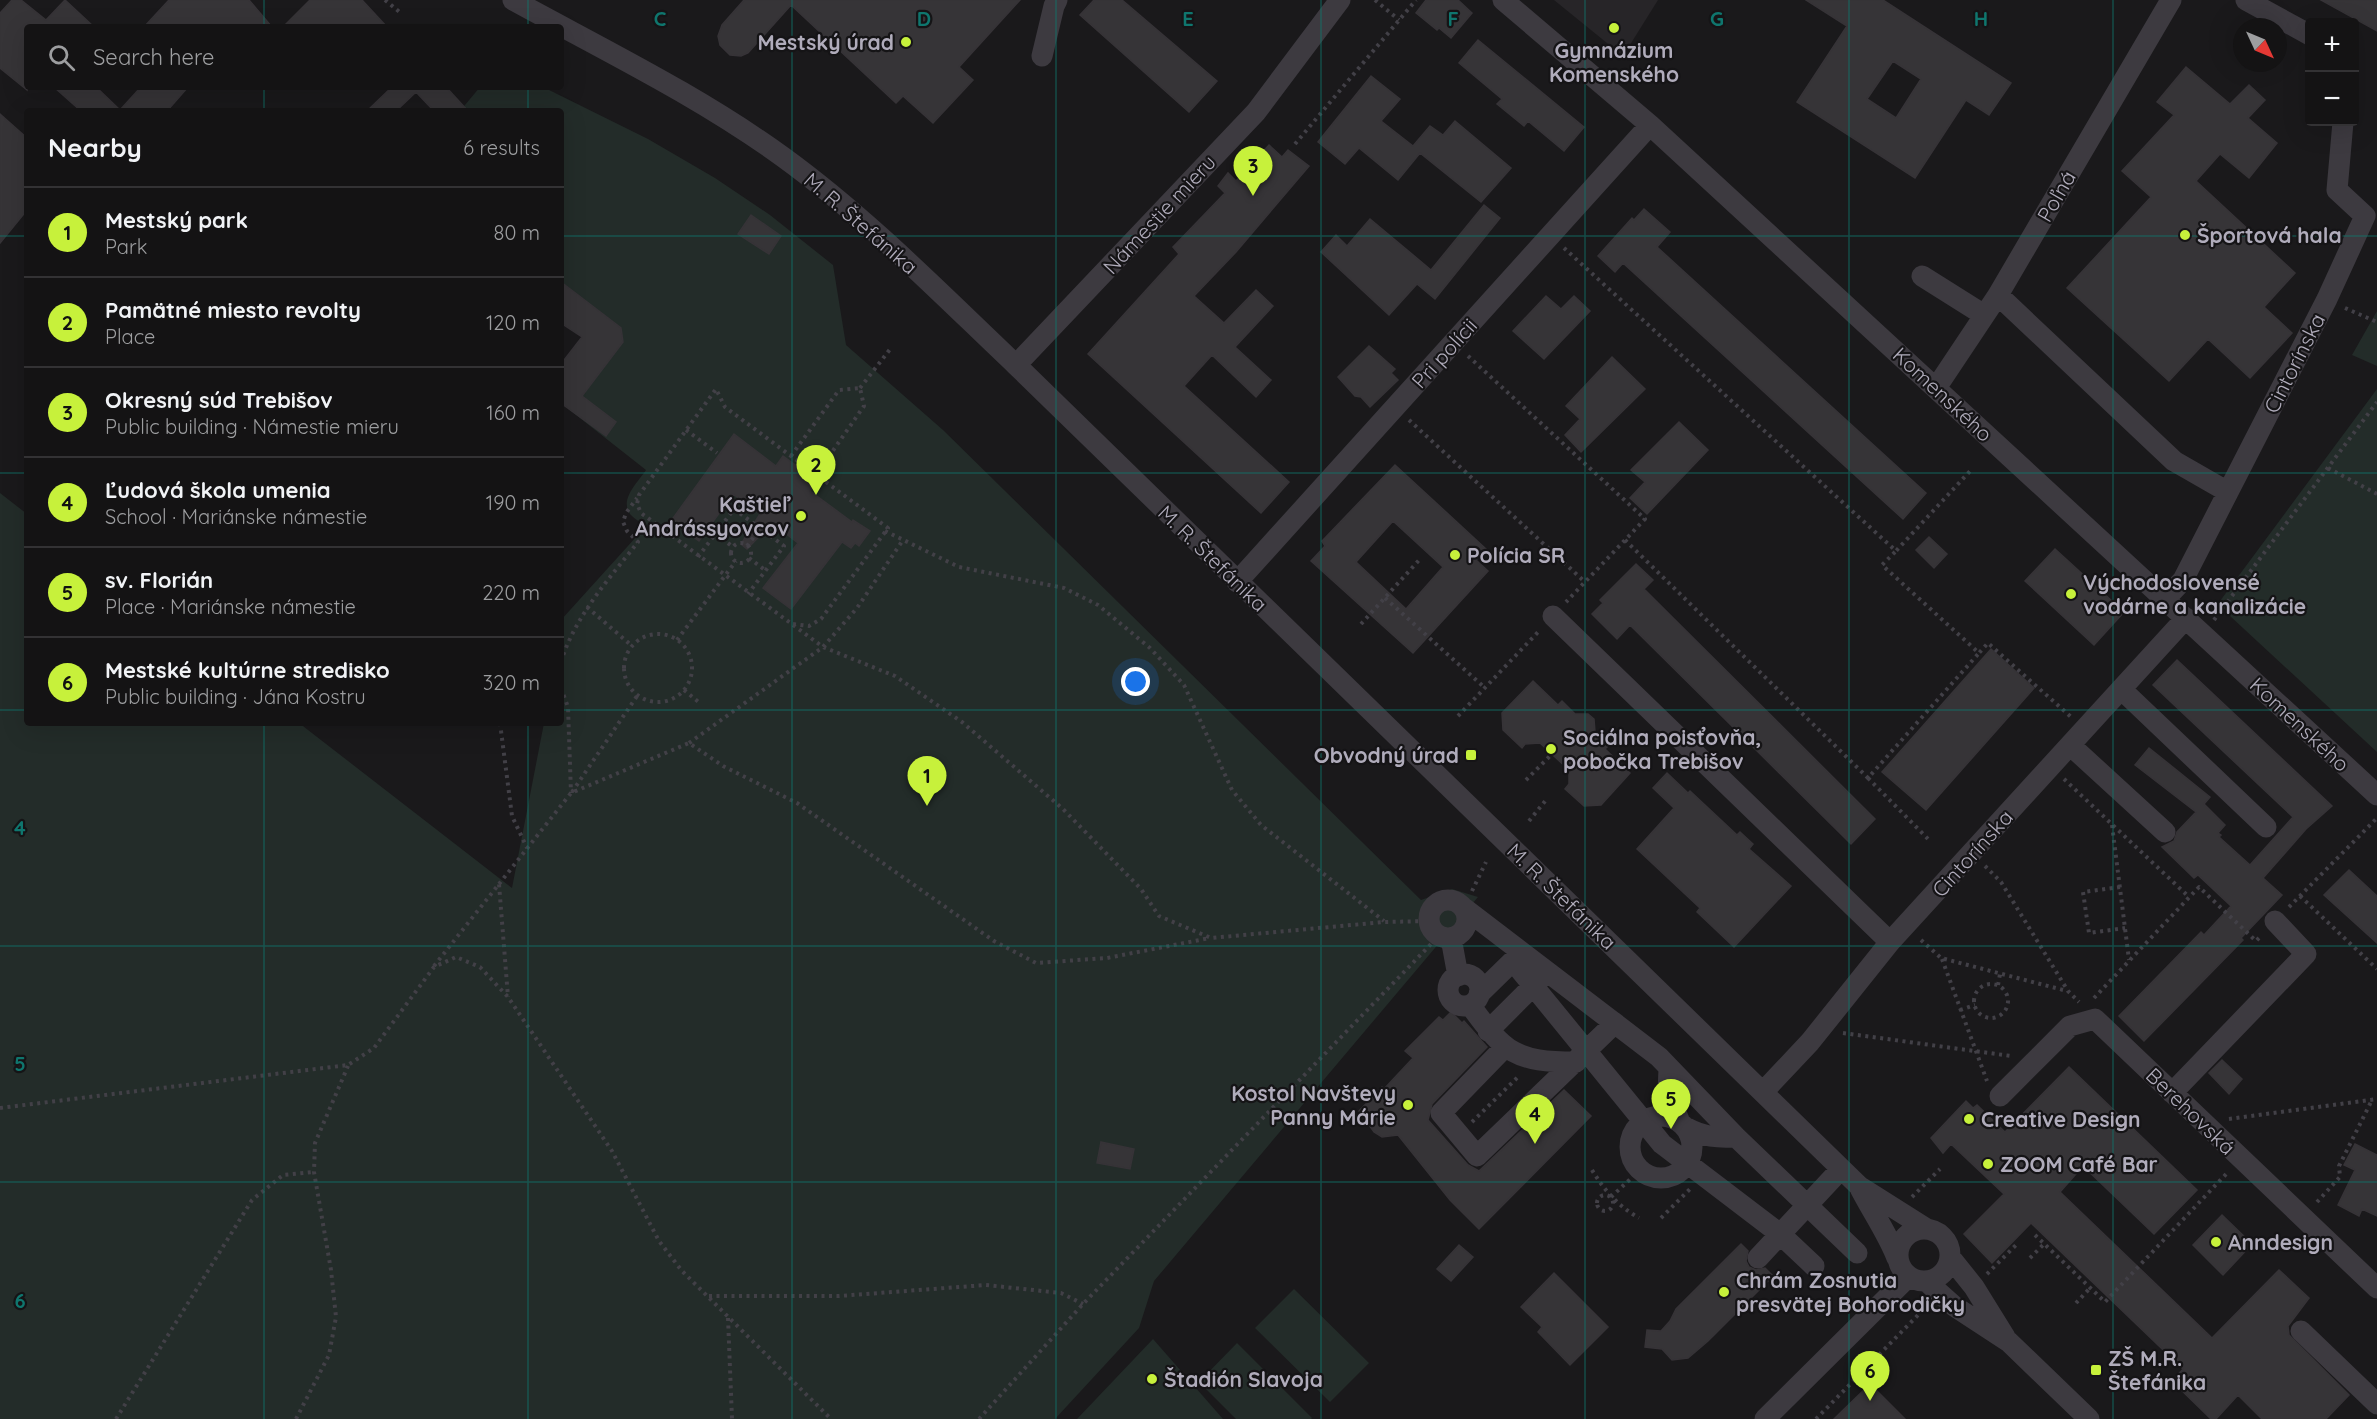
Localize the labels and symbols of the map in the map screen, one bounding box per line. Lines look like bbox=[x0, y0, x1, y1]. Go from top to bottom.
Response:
text: C bbox=[654, 6, 667, 31]
text: D bbox=[917, 6, 931, 31]
text: E bbox=[1182, 6, 1194, 31]
text: F bbox=[1447, 6, 1459, 31]
text: G bbox=[1710, 6, 1724, 31]
text: H bbox=[1974, 6, 1988, 31]
north arrow bbox=[2233, 18, 2287, 72]
marker: Gymnázium Komenského bbox=[1607, 21, 1621, 35]
place label: Mestský úrad bbox=[757, 29, 894, 55]
marker: Mestský úrad bbox=[899, 35, 913, 49]
place label: Gymnázium Komenského bbox=[1549, 37, 1679, 87]
pin: 3 bbox=[1234, 146, 1272, 196]
street label: Námestie mieru bbox=[1097, 149, 1221, 279]
street label: Poľná bbox=[2031, 166, 2081, 226]
street label: M. R. Štefánika bbox=[799, 167, 923, 279]
place label: Športová hala bbox=[2197, 222, 2342, 248]
marker: Športová hala bbox=[2178, 228, 2192, 242]
street label: Cintorínska bbox=[2258, 309, 2330, 417]
street label: Pri polícii bbox=[1406, 313, 1482, 393]
street label: Komenského bbox=[1888, 341, 1998, 447]
pin: 2 bbox=[796, 446, 836, 495]
place label: Kaštieľ Andrássyovcov bbox=[635, 491, 791, 541]
street label: M. R. Štefánika bbox=[1153, 499, 1273, 617]
marker: Kaštieľ Andrássyovcov bbox=[794, 509, 808, 523]
place label: Polícia SR bbox=[1467, 542, 1565, 568]
marker: Polícia SR bbox=[1448, 548, 1462, 562]
place label: Východoslovensé vodárne a kanalizácie bbox=[2083, 569, 2306, 619]
marker: Východoslovensé vodárne a kanalizácie bbox=[2064, 587, 2078, 601]
your location bbox=[1121, 667, 1150, 696]
street label: Komenského bbox=[2245, 671, 2355, 777]
place label: Sociálna poisťovňa, pobočka Trebišov bbox=[1563, 724, 1761, 774]
place label: Obvodný úrad bbox=[1314, 742, 1459, 768]
marker: Sociálna poisťovňa, pobočka Trebišov bbox=[1544, 742, 1558, 756]
marker: Obvodný úrad bbox=[1464, 748, 1478, 762]
pin: 1 bbox=[908, 756, 946, 806]
street label: Cintorínska bbox=[1926, 804, 2018, 902]
text: 4 bbox=[14, 815, 26, 840]
street label: M. R. Štefánika bbox=[1502, 837, 1622, 955]
text: 5 bbox=[14, 1051, 26, 1076]
street label: Berehovská bbox=[2141, 1062, 2241, 1160]
place label: Kostol Navštevy Panny Márie bbox=[1231, 1080, 1396, 1130]
pin: 5 bbox=[1652, 1080, 1690, 1129]
pin: 4 bbox=[1516, 1094, 1555, 1144]
marker: Kostol Navštevy Panny Márie bbox=[1401, 1098, 1415, 1112]
place label: Creative Design bbox=[1981, 1106, 2141, 1132]
marker: Creative Design bbox=[1962, 1112, 1976, 1126]
place label: ZOOM Café Bar bbox=[2000, 1151, 2158, 1177]
marker: ZOOM Café Bar bbox=[1981, 1157, 1995, 1171]
place label: Anndesign bbox=[2228, 1229, 2333, 1255]
marker: Anndesign bbox=[2209, 1235, 2223, 1249]
place label: Chrám Zosnutia presvätej Bohorodičky bbox=[1736, 1267, 1965, 1317]
marker: Chrám Zosnutia presvätej Bohorodičky bbox=[1717, 1285, 1731, 1299]
text: 6 bbox=[14, 1288, 26, 1313]
place label: ZŠ M.R. Štefánika bbox=[2108, 1345, 2206, 1395]
pin: 6 bbox=[1850, 1352, 1890, 1401]
marker: ZŠ M.R. Štefánika bbox=[2089, 1363, 2103, 1377]
place label: Štadión Slavoja bbox=[1164, 1366, 1323, 1392]
marker: Štadión Slavoja bbox=[1145, 1372, 1159, 1386]

